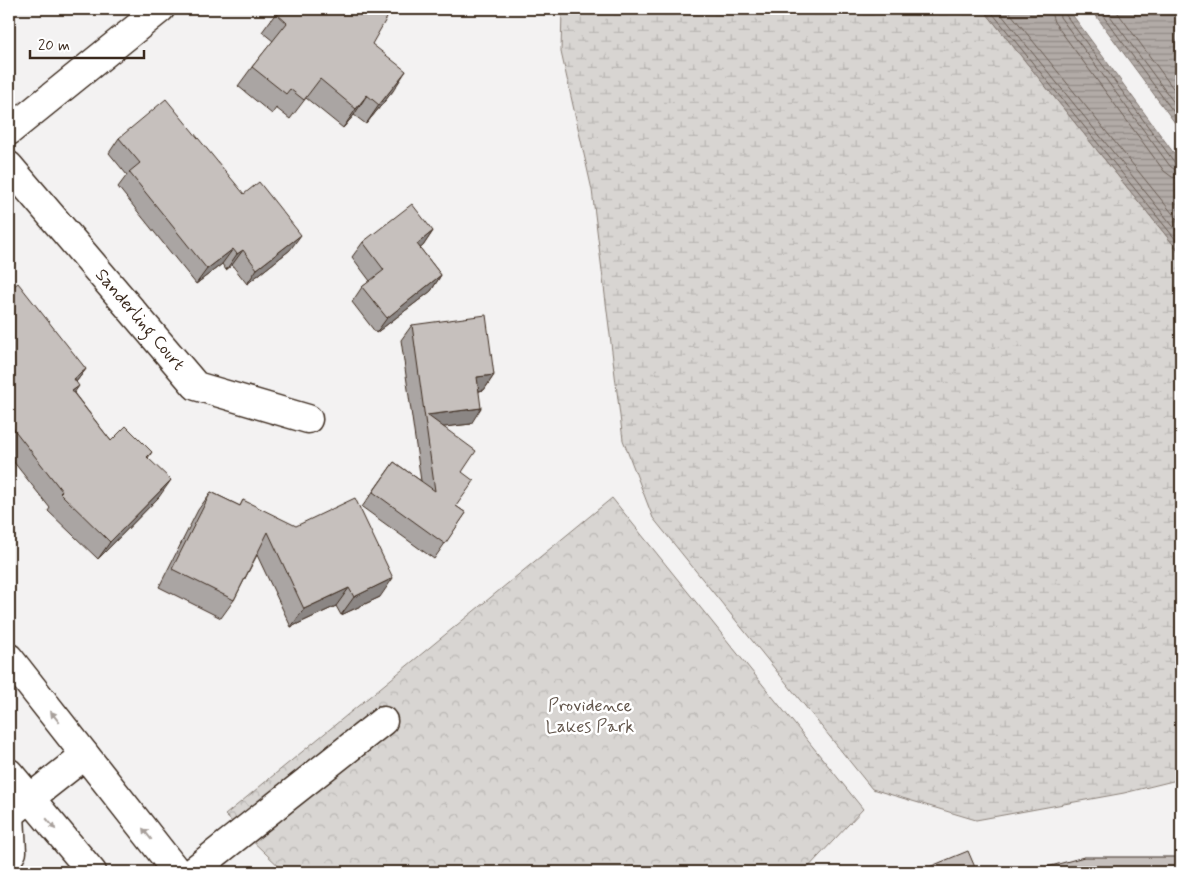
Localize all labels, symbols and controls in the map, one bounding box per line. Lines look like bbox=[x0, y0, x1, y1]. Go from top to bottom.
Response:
scale bar bbox=[30, 28, 144, 60]
text: 20 m bbox=[38, 36, 70, 56]
street label: Sanderling Court bbox=[90, 264, 190, 376]
park label: Providence Lakes Park bbox=[546, 694, 634, 739]
one-way arrow bbox=[50, 710, 60, 724]
one-way arrow bbox=[45, 818, 56, 831]
one-way arrow bbox=[141, 828, 152, 841]

